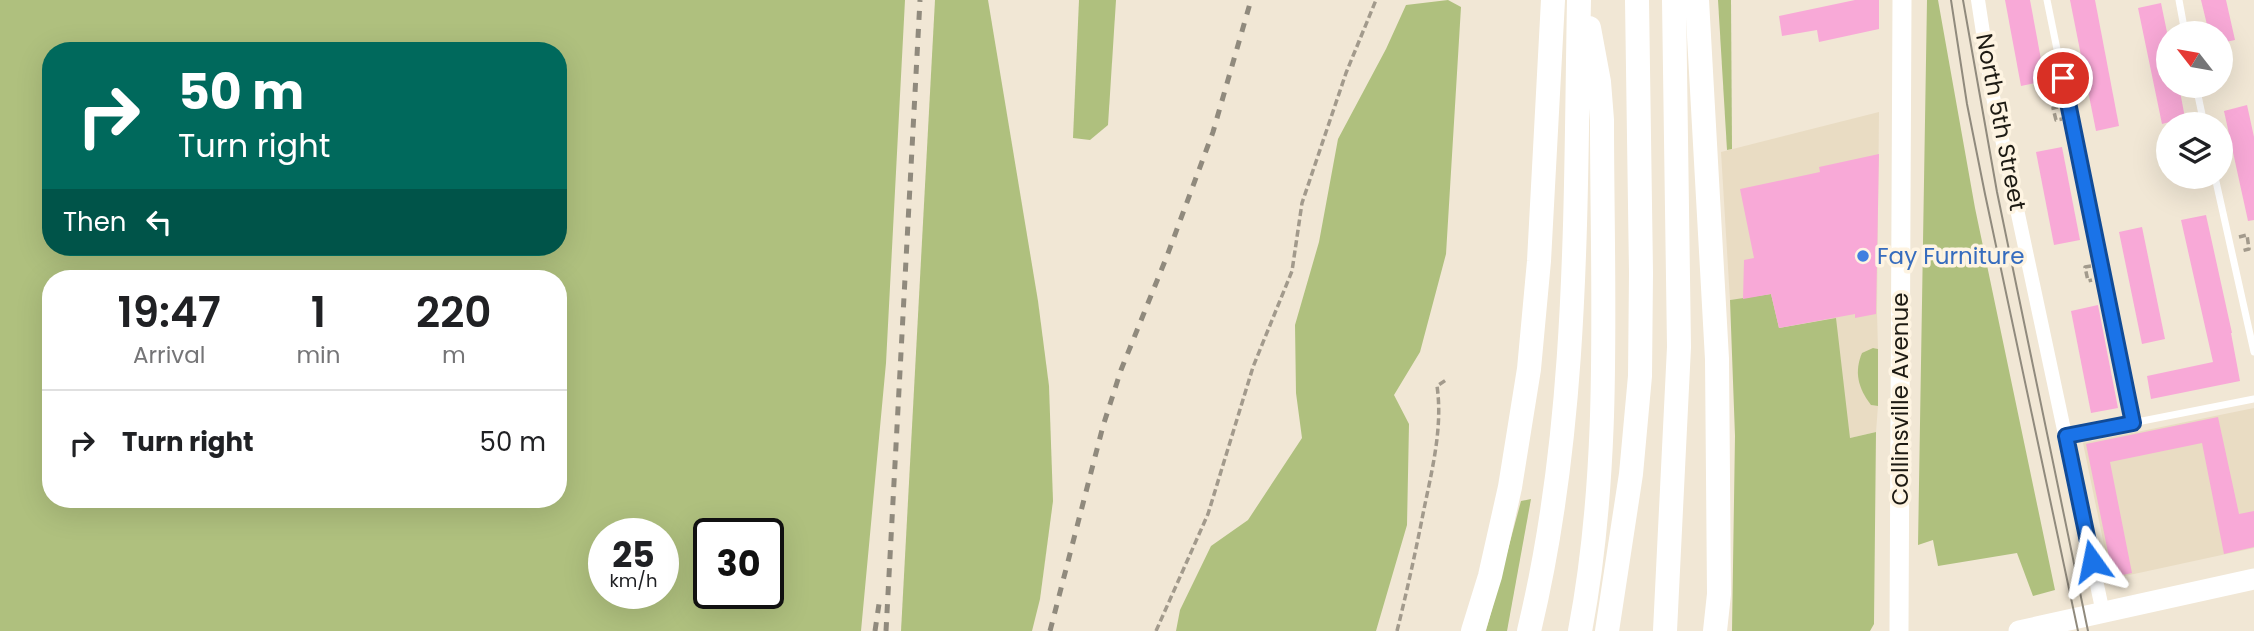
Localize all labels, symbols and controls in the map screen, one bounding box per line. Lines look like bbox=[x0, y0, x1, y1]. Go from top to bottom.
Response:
north arrow bbox=[2156, 21, 2233, 98]
map controls bbox=[2156, 21, 2233, 189]
street label: North 5th Street bbox=[1968, 31, 2034, 213]
pin bbox=[2033, 48, 2093, 108]
text: 50 m bbox=[178, 58, 304, 126]
icon: arrive bbox=[2044, 59, 2082, 97]
icon: right bbox=[63, 70, 154, 161]
button: layers bbox=[2156, 112, 2233, 189]
text: Turn right bbox=[178, 123, 330, 168]
icon: left bbox=[140, 203, 178, 241]
text: Then bbox=[63, 204, 126, 240]
place label: Fay Furniture bbox=[1877, 240, 2024, 272]
marker: Fay Furniture bbox=[1855, 248, 1871, 264]
text: 19:47 bbox=[118, 283, 221, 342]
text: 1 bbox=[311, 283, 326, 342]
text: 220 bbox=[416, 283, 491, 342]
street label: Collinsville Avenue bbox=[1884, 293, 1916, 505]
text: Arrival bbox=[133, 339, 205, 371]
text: min bbox=[296, 339, 341, 371]
text: m bbox=[442, 339, 466, 371]
icon: right bbox=[63, 424, 101, 462]
text: Turn right bbox=[122, 424, 254, 460]
text: 50 m bbox=[480, 424, 546, 460]
speed limit sign: 30 bbox=[693, 518, 784, 609]
position arrow bbox=[2055, 524, 2129, 598]
text: 25 bbox=[612, 530, 655, 579]
text: km/h bbox=[610, 568, 657, 593]

